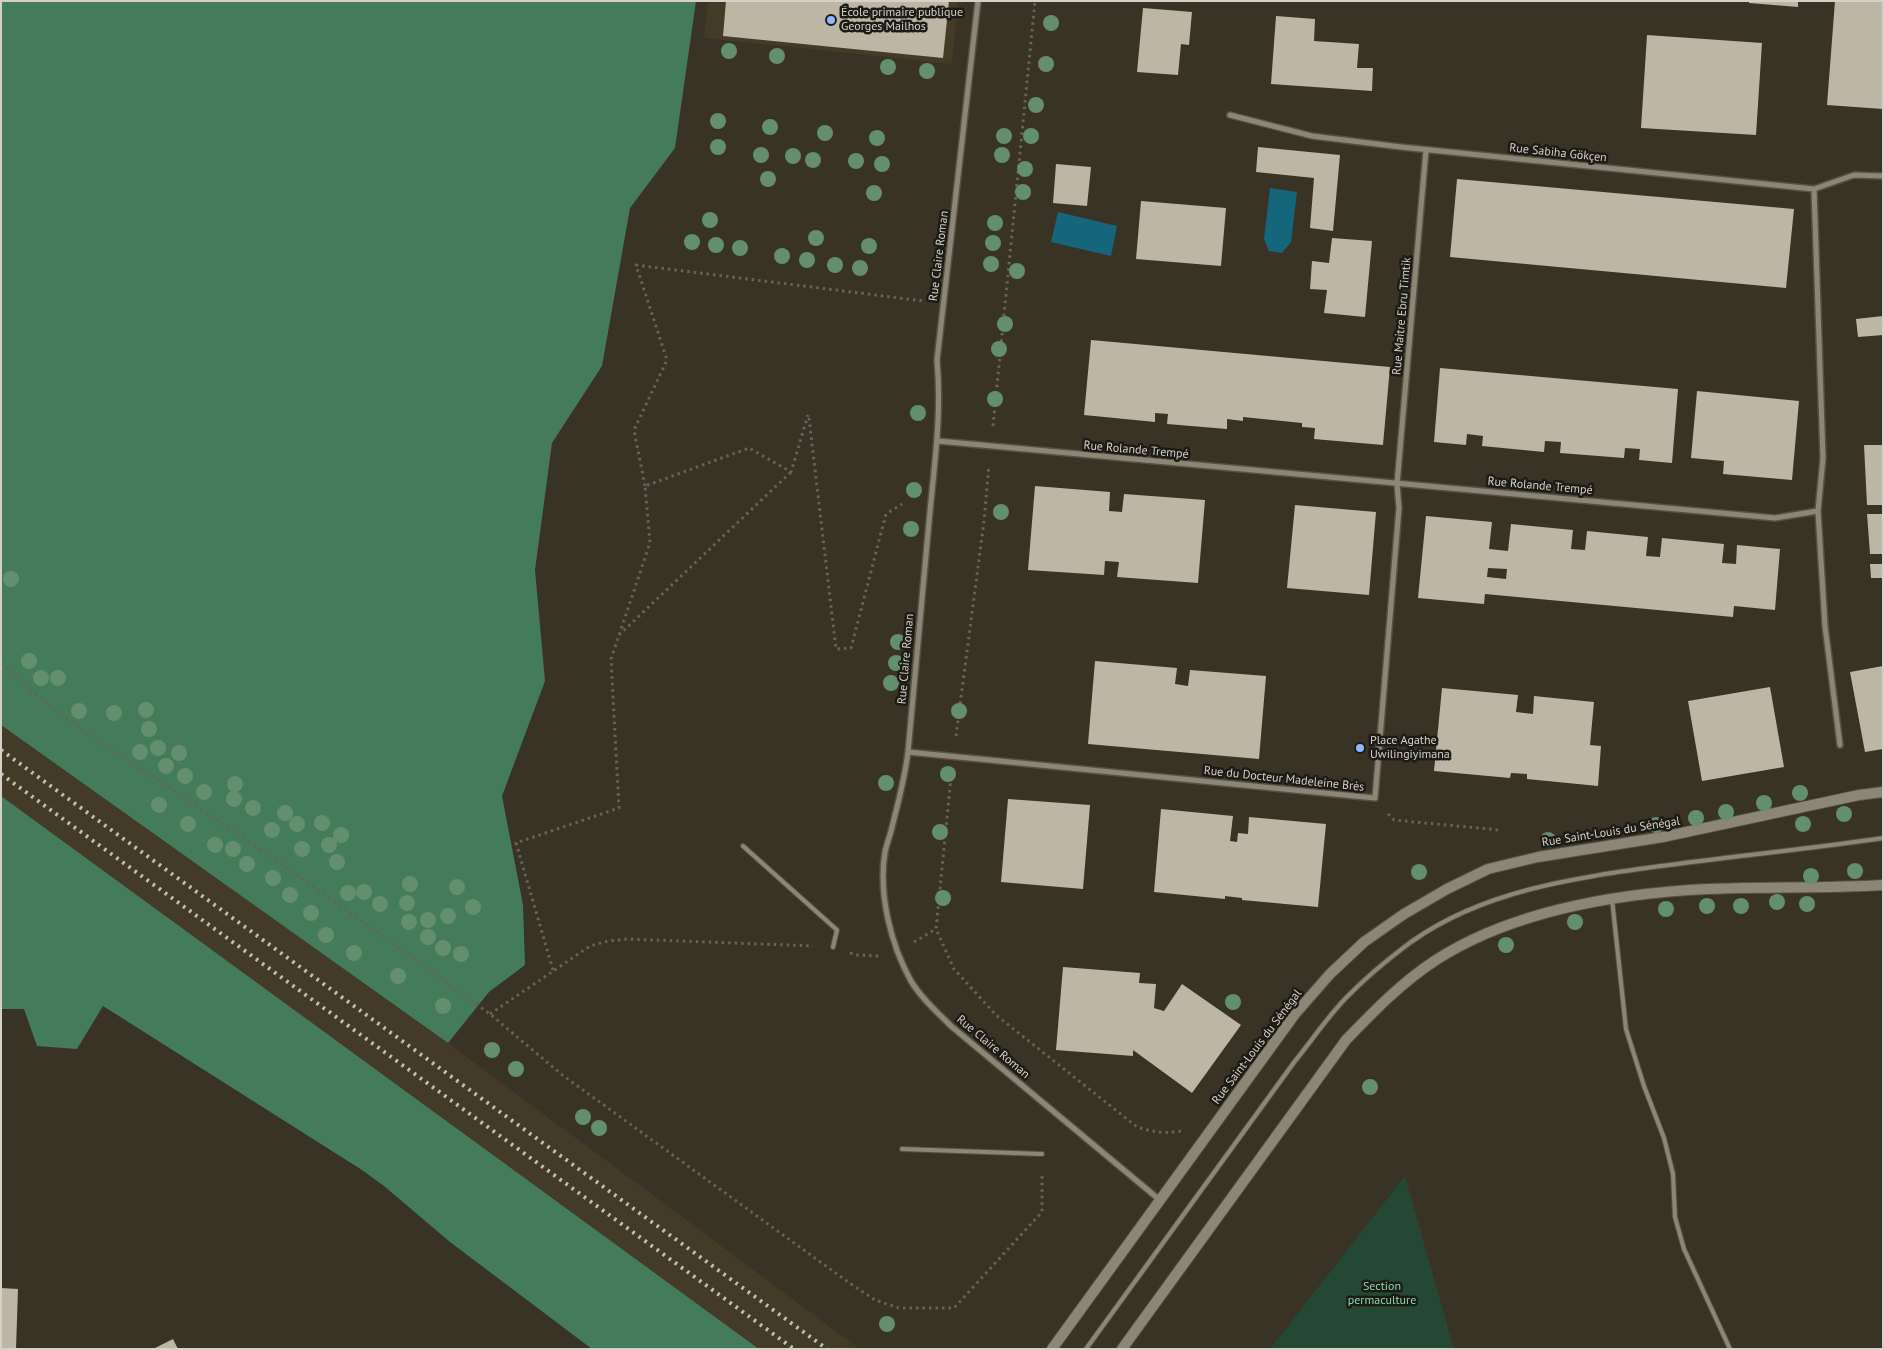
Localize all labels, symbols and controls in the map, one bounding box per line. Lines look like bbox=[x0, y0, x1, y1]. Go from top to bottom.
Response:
place label: École primaire publique Georges Mailhos bbox=[841, 6, 963, 34]
marker: École primaire publique Georges Mailhos bbox=[825, 14, 837, 26]
street label: Rue Sabiha Gökçen bbox=[1509, 141, 1607, 165]
street label: Rue Claire Roman bbox=[926, 210, 952, 302]
street label: Rue Maitre Ebru Timtik bbox=[1390, 256, 1414, 376]
street label: Rue Rolande Trempé bbox=[1083, 438, 1189, 462]
street label: Rue Rolande Trempé bbox=[1487, 474, 1593, 498]
street label: Rue Claire Roman bbox=[895, 613, 917, 705]
place label: Place Agathe Uwilingiyimana bbox=[1370, 734, 1450, 762]
marker: Place Agathe Uwilingiyimana bbox=[1354, 742, 1366, 754]
street label: Rue du Docteur Madeleine Brès bbox=[1203, 763, 1365, 795]
street label: Rue Saint-Louis du Sénégal bbox=[1541, 814, 1681, 850]
street label: Rue Saint-Louis du Sénégal bbox=[1209, 987, 1305, 1107]
street label: Rue Claire Roman bbox=[954, 1012, 1032, 1082]
park label: Section permaculture bbox=[1348, 1280, 1416, 1308]

